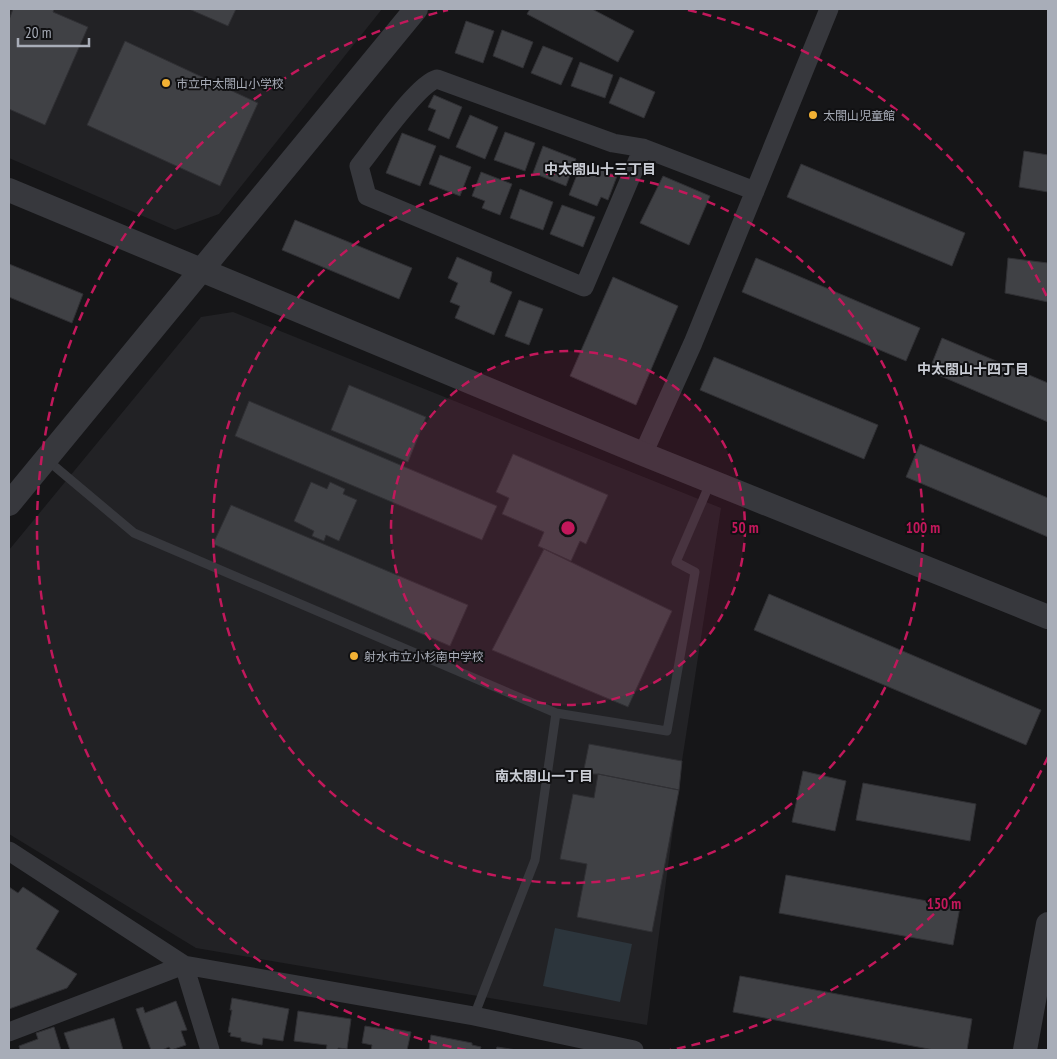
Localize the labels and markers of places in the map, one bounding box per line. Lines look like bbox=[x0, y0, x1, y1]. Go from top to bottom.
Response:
place label: 市立中太閤山小学校 bbox=[176, 76, 284, 91]
marker: 市立中太閤山小学校 bbox=[160, 77, 172, 89]
place label: 太閤山児童館 bbox=[823, 108, 895, 123]
marker: 太閤山児童館 bbox=[807, 109, 819, 121]
centre of rings bbox=[559, 519, 577, 537]
place label: 射水市立小杉南中学校 bbox=[364, 649, 484, 664]
marker: 射水市立小杉南中学校 bbox=[348, 650, 360, 662]

